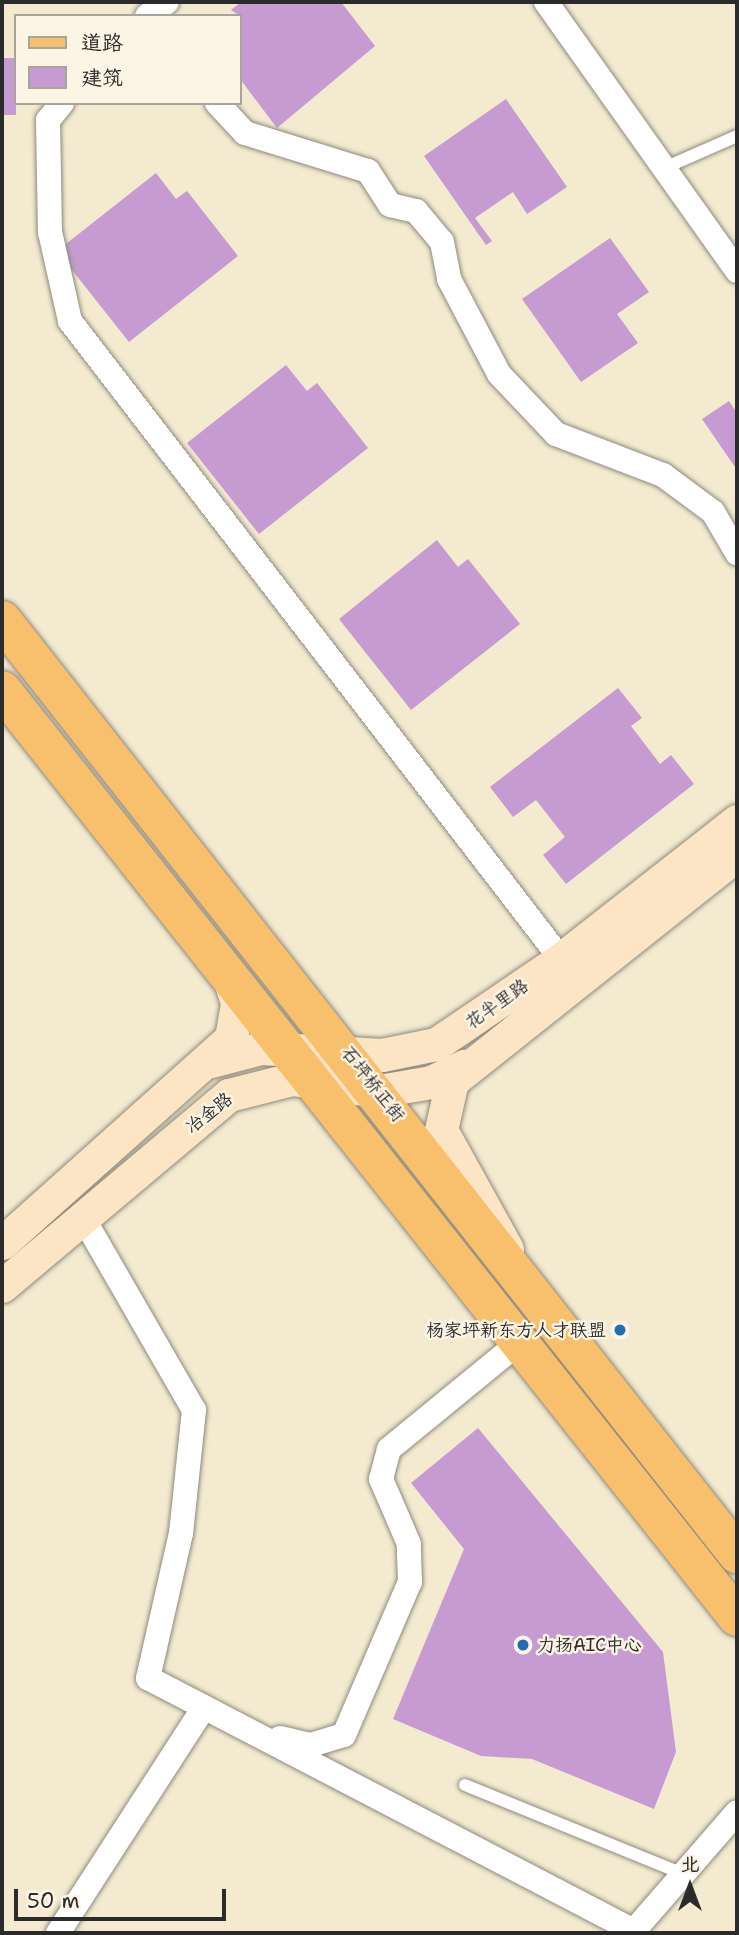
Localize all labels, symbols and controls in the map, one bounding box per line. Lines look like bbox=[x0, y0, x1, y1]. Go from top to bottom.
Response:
legend bbox=[14, 14, 242, 105]
text: 道路 bbox=[81, 29, 123, 57]
text: 建筑 bbox=[81, 64, 123, 92]
street label: 花半里路 bbox=[461, 975, 533, 1033]
street label: 石坪桥正街 bbox=[337, 1042, 409, 1126]
street label: 冶金路 bbox=[181, 1088, 237, 1138]
place label: 杨家坪新东方人才联盟 bbox=[426, 1319, 606, 1341]
marker: 杨家坪新东方人才联盟 bbox=[612, 1322, 628, 1338]
place label: 力扬AIC中心 bbox=[537, 1634, 642, 1656]
marker: 力扬AIC中心 bbox=[515, 1637, 531, 1653]
north arrow bbox=[655, 1851, 725, 1921]
text: 北 bbox=[680, 1852, 700, 1877]
scale bar bbox=[18, 1876, 229, 1920]
text: 50 m bbox=[27, 1887, 80, 1915]

